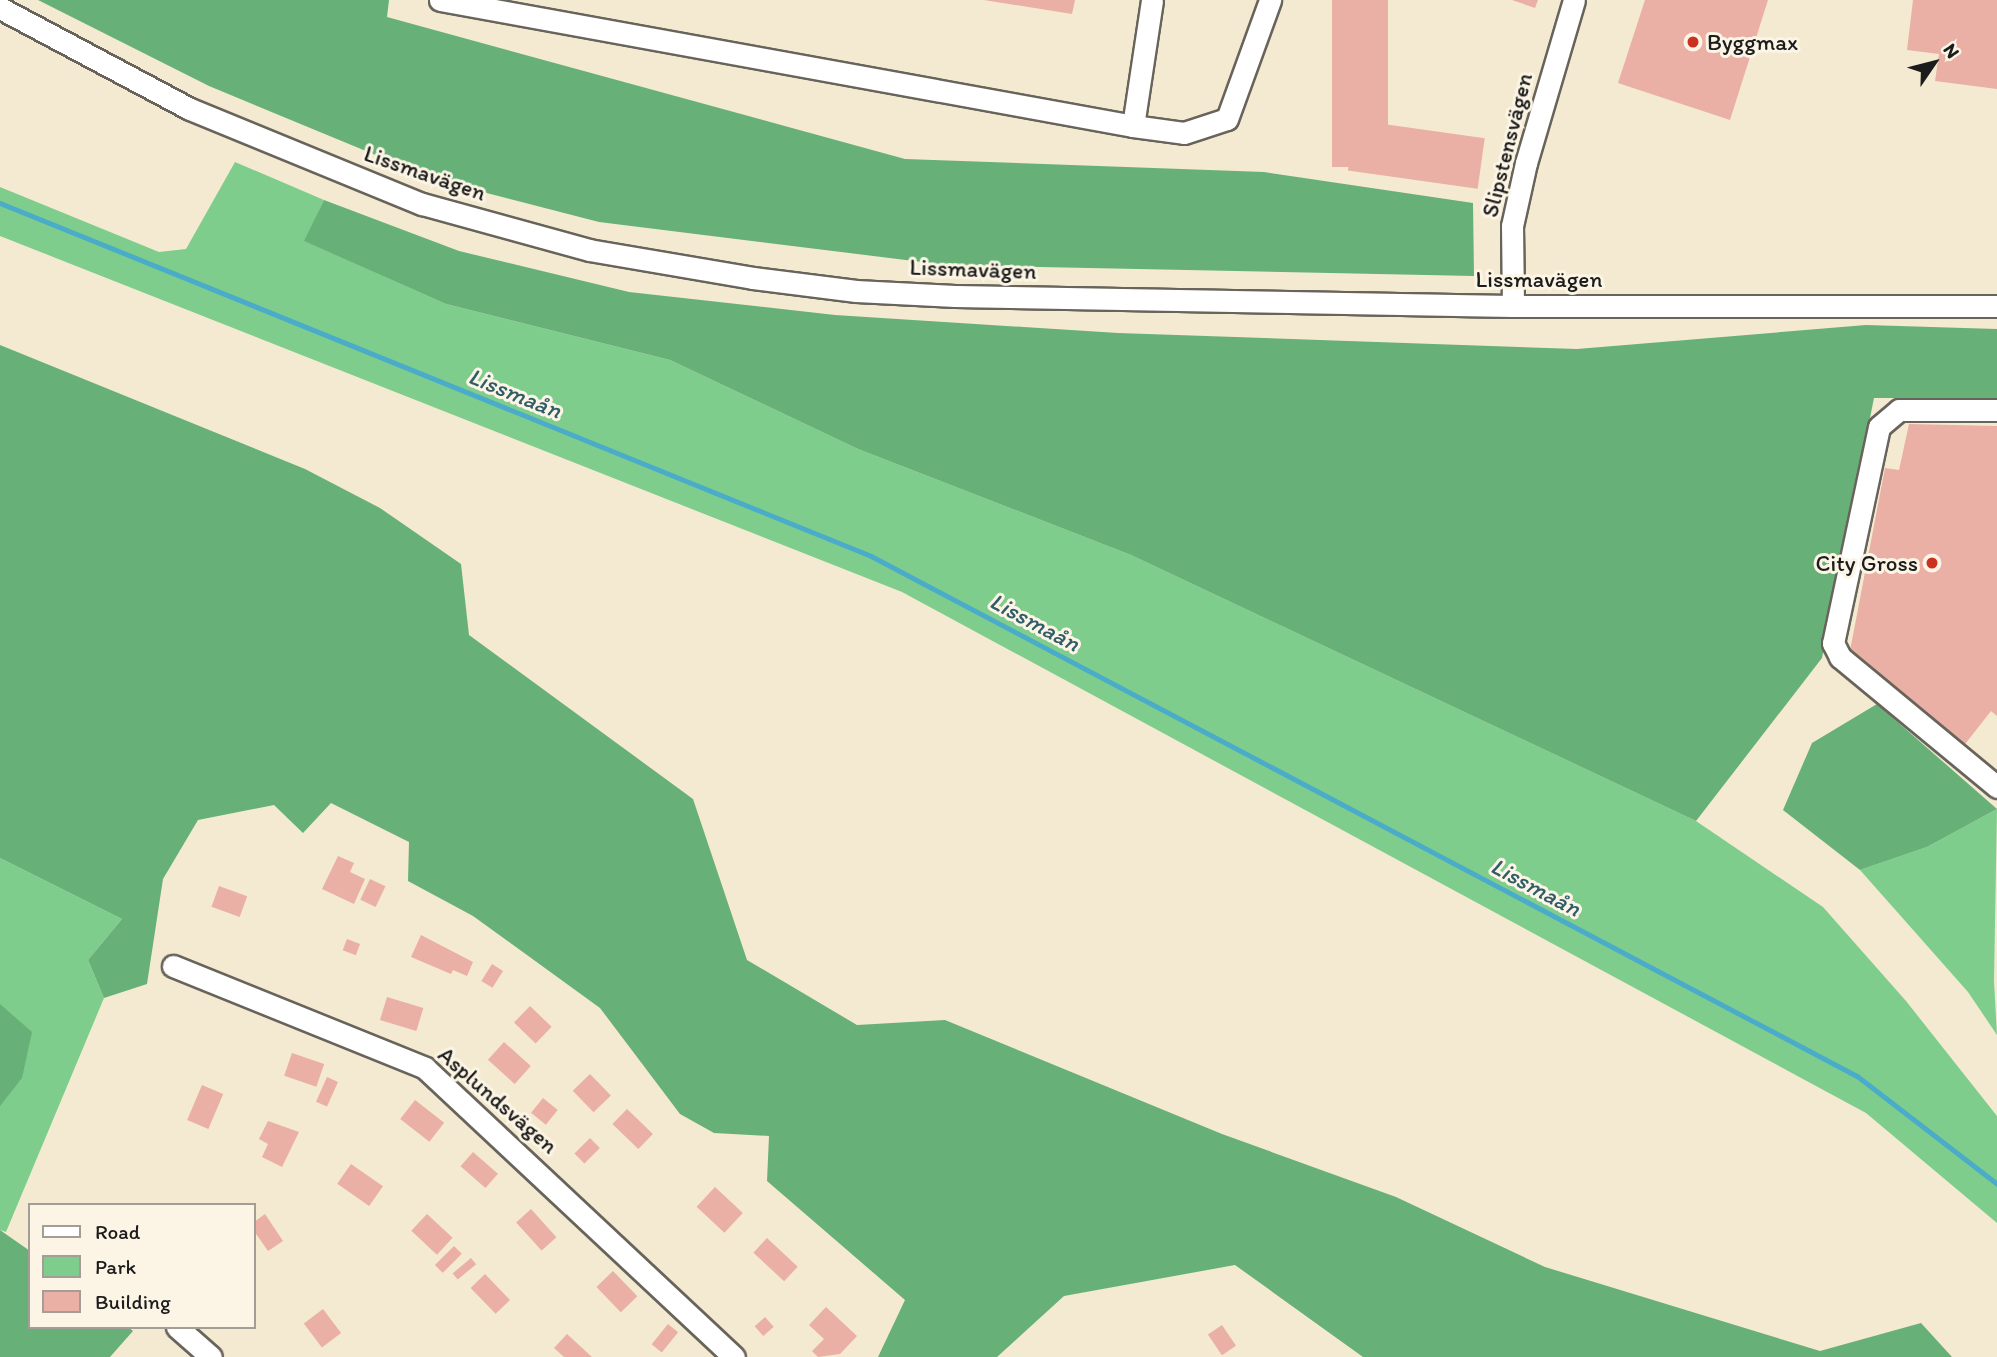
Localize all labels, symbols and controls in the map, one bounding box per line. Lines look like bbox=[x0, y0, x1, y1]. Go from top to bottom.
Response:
place label: Byggmax bbox=[1707, 28, 1798, 56]
north arrow bbox=[1899, 28, 1969, 98]
marker: Byggmax bbox=[1685, 34, 1701, 50]
text: N bbox=[1939, 39, 1965, 63]
street label: Slipstensvägen bbox=[1476, 70, 1538, 220]
street label: Lissmavägen bbox=[360, 139, 490, 207]
street label: Lissmavägen bbox=[909, 253, 1037, 285]
street label: Lissmavägen bbox=[1476, 265, 1602, 293]
water label: Lissmaån bbox=[464, 361, 566, 425]
place label: City Gross bbox=[1815, 549, 1918, 577]
marker: City Gross bbox=[1924, 555, 1940, 571]
water label: Lissmaån bbox=[985, 586, 1085, 658]
water label: Lissmaån bbox=[1486, 851, 1586, 923]
street label: Asplundsvägen bbox=[433, 1041, 563, 1159]
legend bbox=[28, 1203, 256, 1329]
text: Road bbox=[95, 1219, 140, 1244]
text: Park bbox=[95, 1254, 136, 1279]
text: Building bbox=[95, 1289, 171, 1314]

